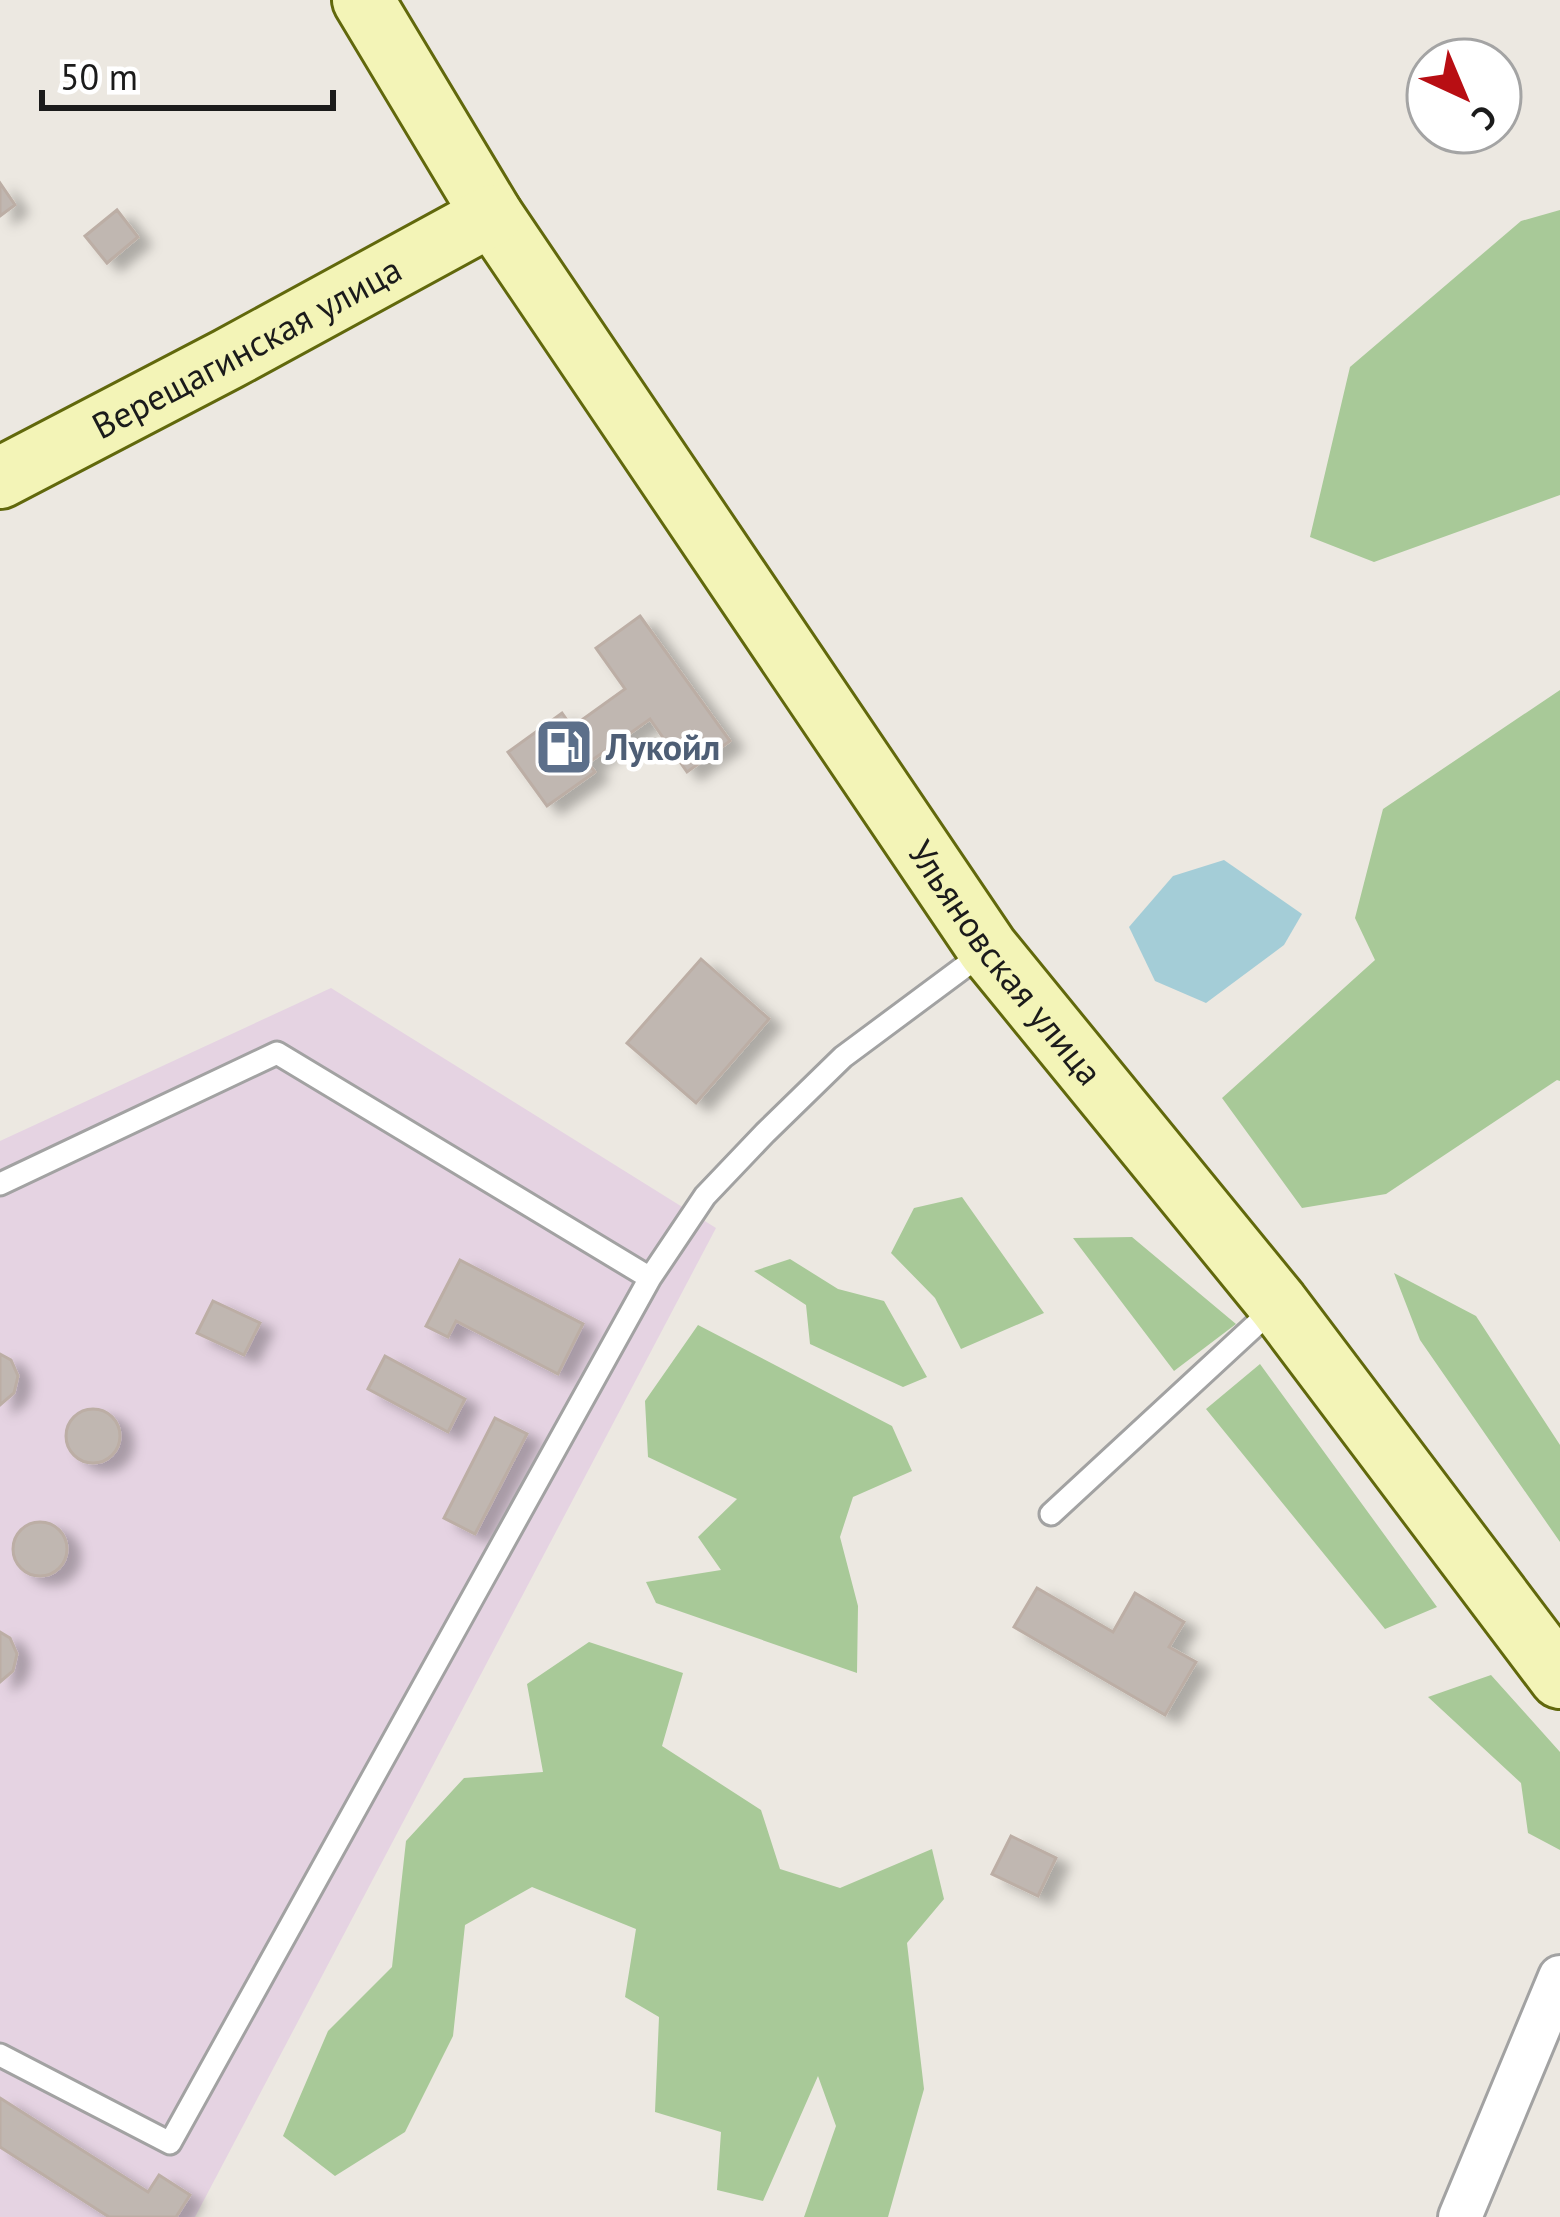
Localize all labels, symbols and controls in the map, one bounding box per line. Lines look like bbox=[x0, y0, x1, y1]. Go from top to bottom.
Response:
scale bar bbox=[42, 36, 333, 110]
north arrow bbox=[1404, 36, 1524, 156]
text: 50 m bbox=[60, 53, 138, 100]
text: С bbox=[1464, 96, 1507, 140]
street label: Верещагинская улица bbox=[84, 245, 409, 449]
fuel station icon: Лукойл bbox=[533, 716, 595, 778]
place label: Лукойл bbox=[605, 723, 720, 770]
street label: Ульяновская улица bbox=[898, 831, 1113, 1094]

